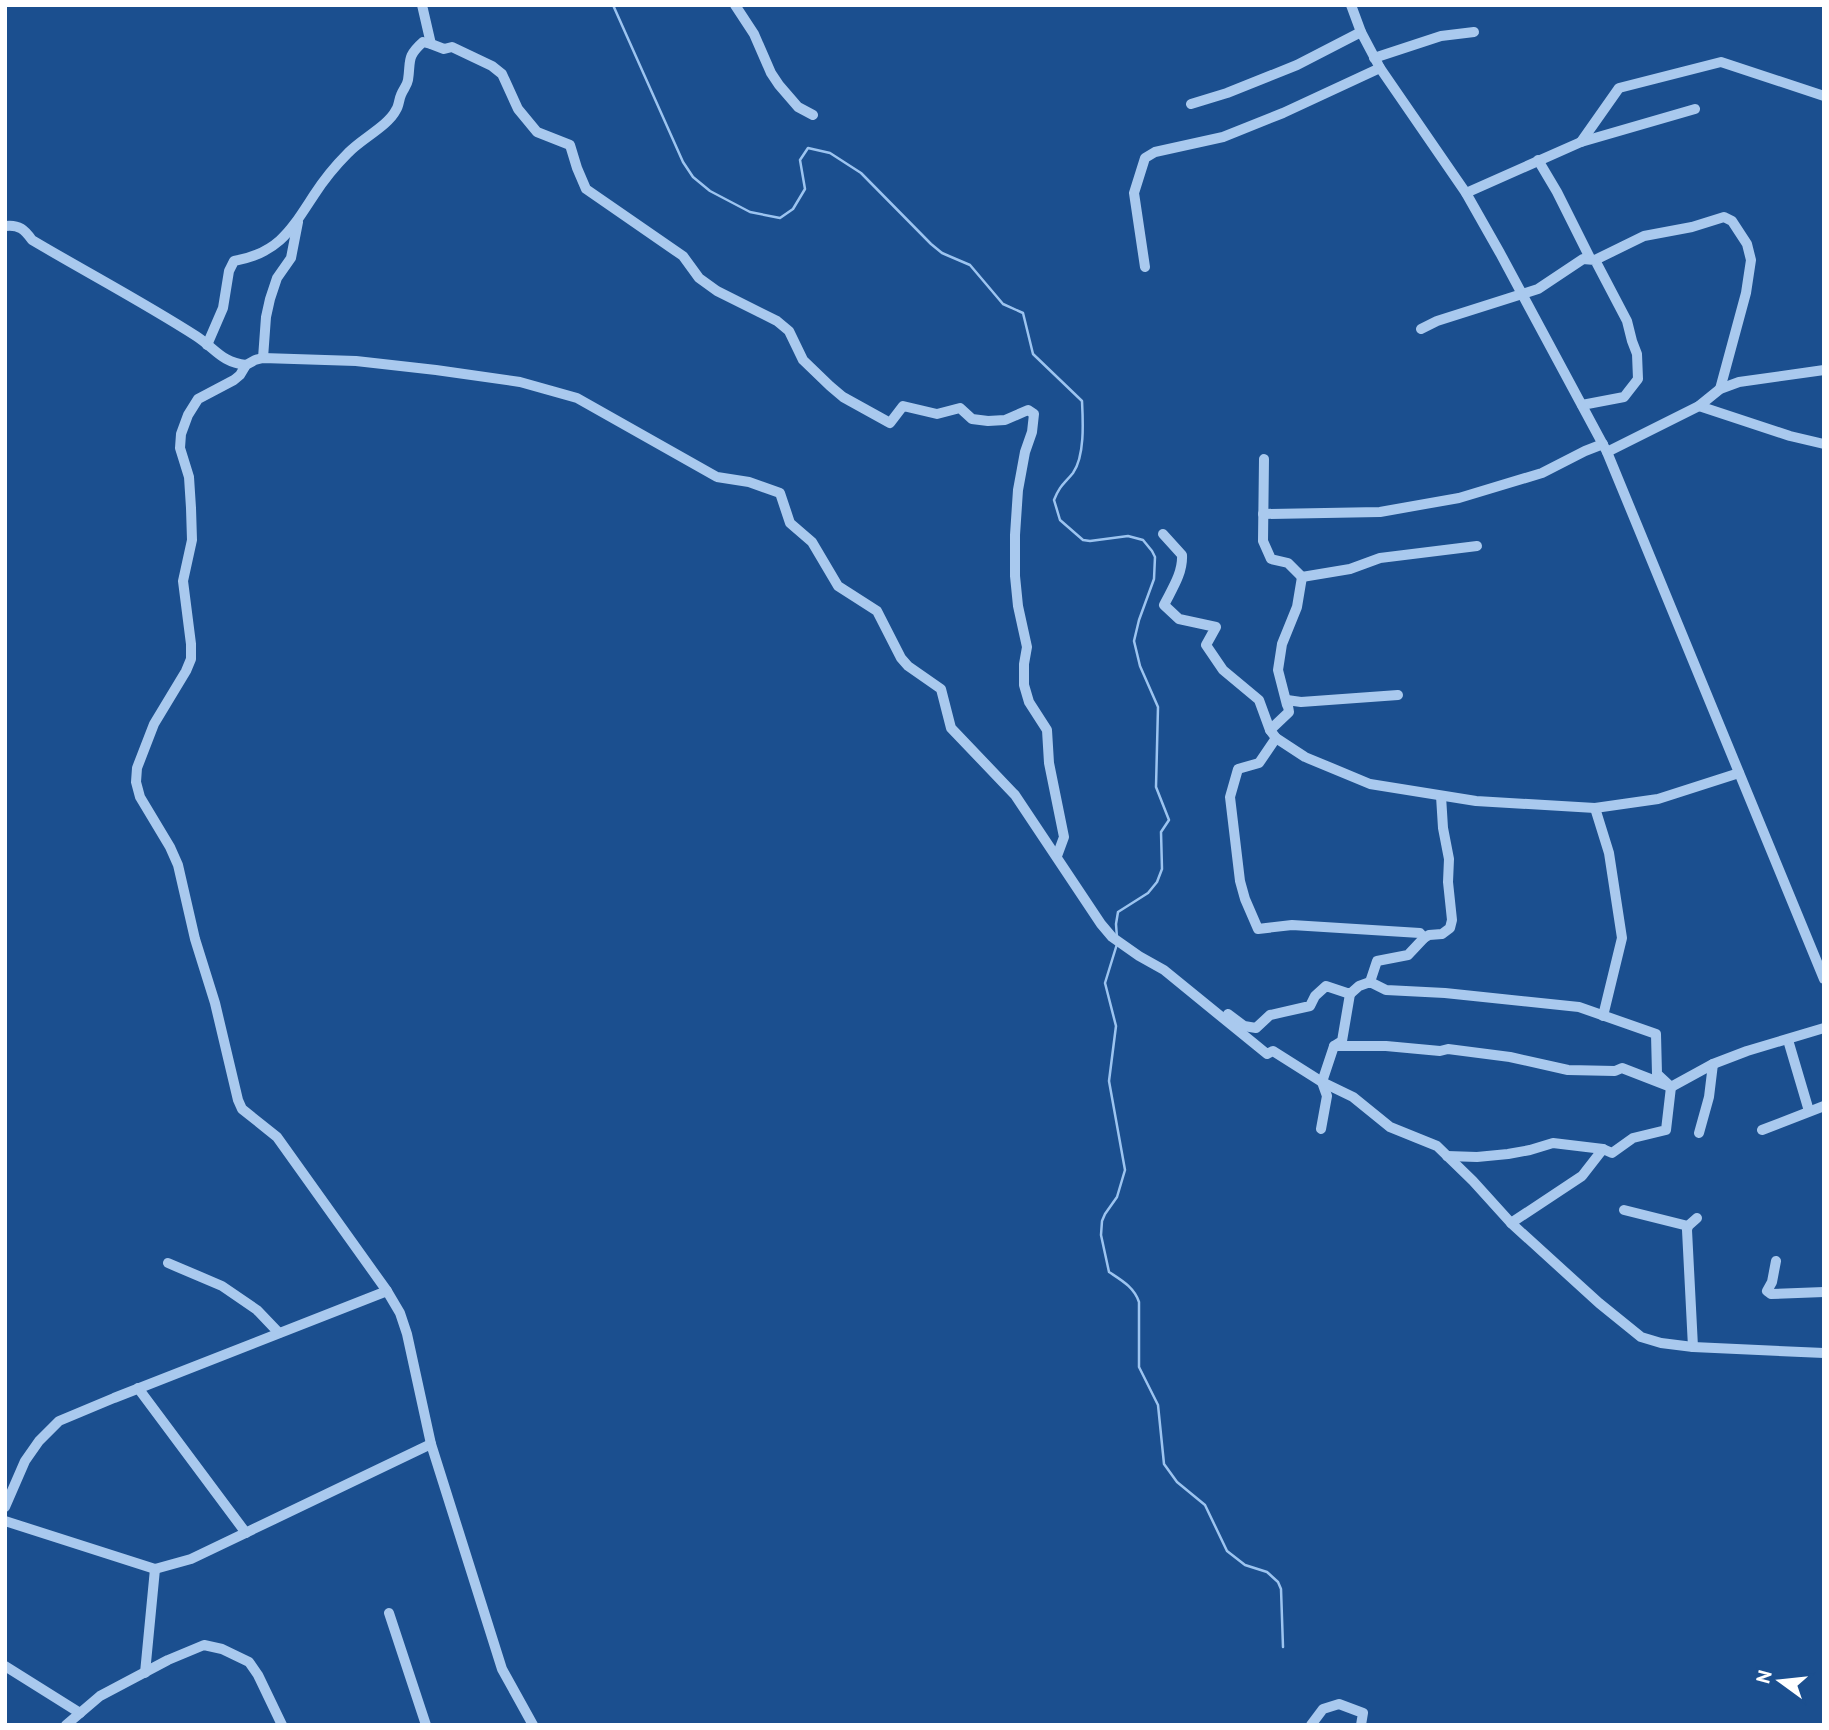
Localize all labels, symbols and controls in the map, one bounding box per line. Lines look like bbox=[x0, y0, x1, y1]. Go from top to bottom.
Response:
north arrow bbox=[1745, 1646, 1815, 1716]
text: N bbox=[1750, 1667, 1777, 1686]

